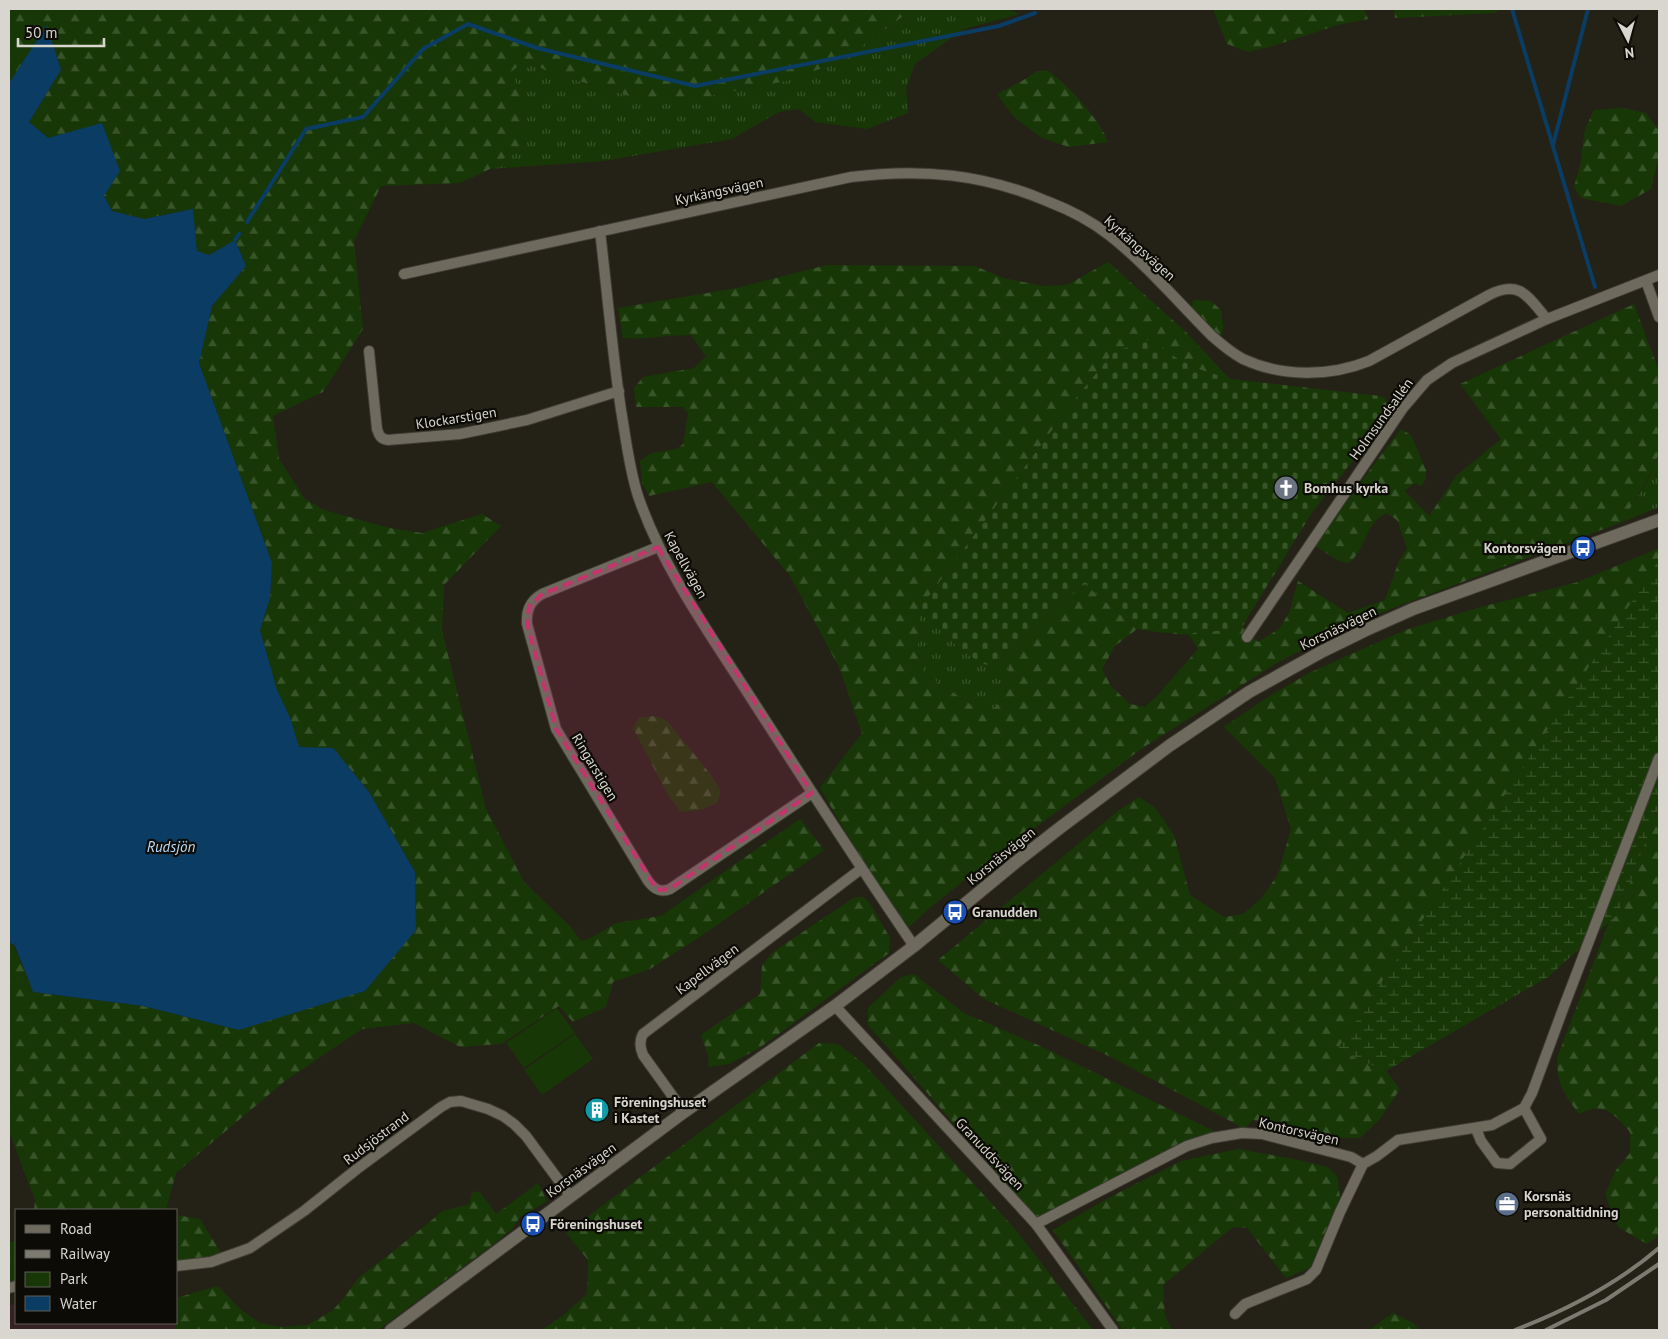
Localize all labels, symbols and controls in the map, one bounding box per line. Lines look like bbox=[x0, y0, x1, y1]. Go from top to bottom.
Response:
scale bar bbox=[18, 15, 104, 47]
north arrow bbox=[1603, 15, 1653, 65]
text: 50 m bbox=[25, 23, 58, 42]
text: N bbox=[1624, 43, 1635, 62]
street label: Kyrkängsvägen bbox=[673, 173, 765, 209]
street label: Kyrkängsvägen bbox=[1101, 211, 1179, 285]
street label: Holmsundsallén bbox=[1345, 375, 1417, 463]
street label: Klockarstigen bbox=[414, 403, 498, 433]
church icon: Bomhus kyrka bbox=[1273, 475, 1299, 501]
place label: Bomhus kyrka bbox=[1304, 479, 1388, 497]
street label: Kapellvägen bbox=[660, 528, 712, 602]
bus stop icon: Kontorsvägen bbox=[1570, 535, 1596, 561]
place label: Kontorsvägen bbox=[1484, 539, 1566, 557]
street label: Korsnäsvägen bbox=[1297, 602, 1379, 654]
street label: Ringarstigen bbox=[568, 730, 622, 804]
street label: Korsnäsvägen bbox=[963, 823, 1039, 889]
water label: Rudsjön bbox=[147, 837, 195, 856]
bus stop icon: Granudden bbox=[942, 899, 968, 925]
place label: Granudden bbox=[972, 903, 1037, 921]
street label: Kapellvägen bbox=[672, 940, 742, 998]
place label: Föreningshuset i Kastet bbox=[614, 1093, 706, 1127]
building icon: Föreningshuset i Kastet bbox=[584, 1097, 610, 1123]
street label: Rudsjöstrand bbox=[339, 1107, 413, 1169]
street label: Kontorsvägen bbox=[1257, 1113, 1341, 1149]
street label: Granuddsvägen bbox=[952, 1114, 1028, 1194]
street label: Korsnäsvägen bbox=[542, 1138, 620, 1202]
place label: Korsnäs personaltidning bbox=[1524, 1187, 1618, 1221]
office icon: Korsnäs personaltidning bbox=[1494, 1191, 1520, 1217]
legend bbox=[15, 1209, 178, 1324]
bus stop icon: Föreningshuset bbox=[520, 1211, 546, 1237]
place label: Föreningshuset bbox=[550, 1215, 642, 1233]
text: Road bbox=[60, 1219, 92, 1238]
text: Railway bbox=[60, 1244, 110, 1263]
text: Park bbox=[60, 1269, 88, 1288]
text: Water bbox=[60, 1294, 97, 1313]

